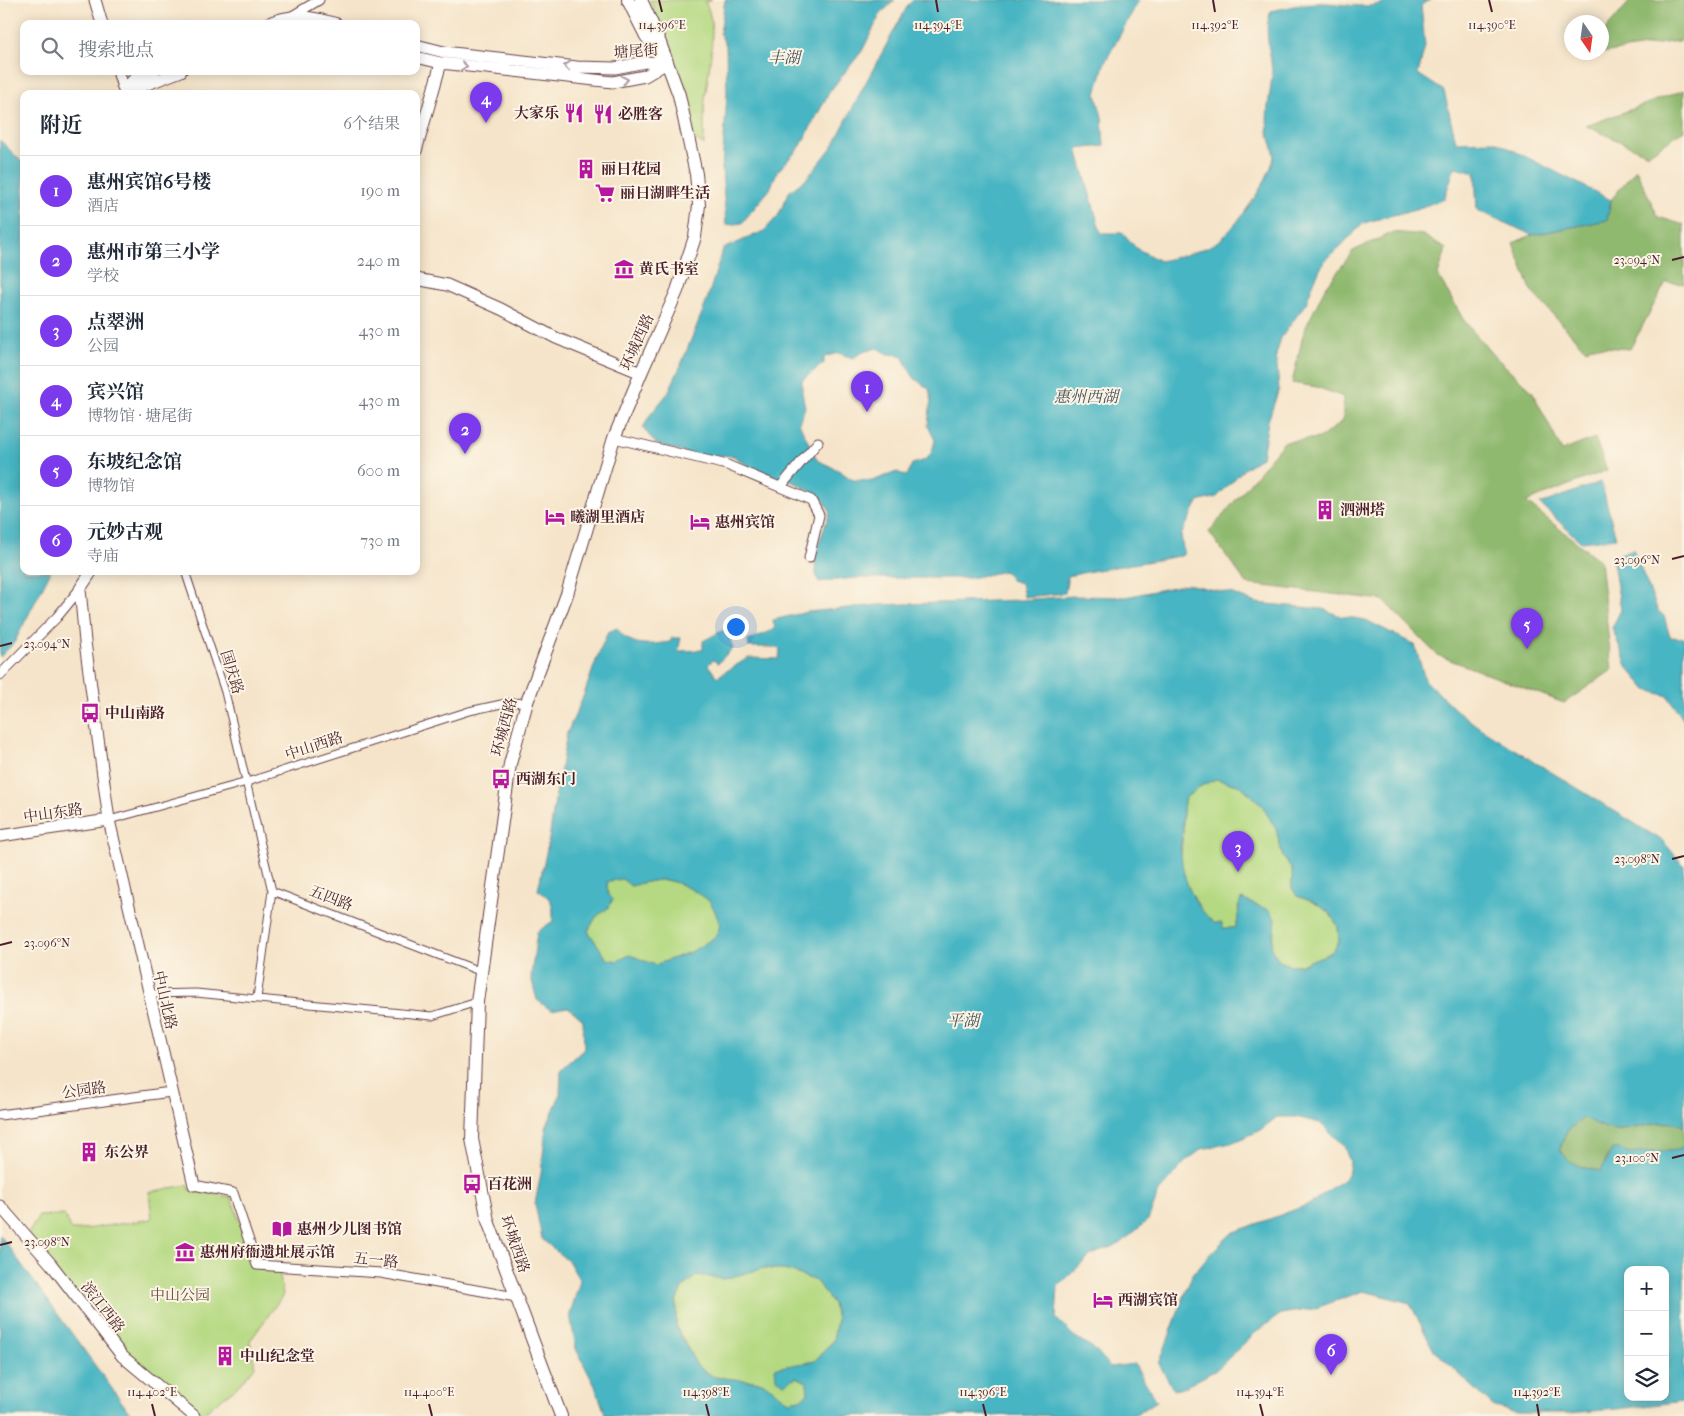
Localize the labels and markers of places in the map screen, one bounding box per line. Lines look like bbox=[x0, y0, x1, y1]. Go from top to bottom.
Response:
pin: 4 bbox=[470, 82, 502, 123]
restaurant icon: 大家乐 bbox=[563, 102, 585, 124]
restaurant icon: 必胜客 bbox=[592, 103, 614, 125]
place label: 大家乐 bbox=[514, 104, 559, 122]
place label: 必胜客 bbox=[618, 105, 663, 123]
building icon: 丽日花园 bbox=[575, 158, 597, 180]
place label: 丽日花园 bbox=[601, 160, 661, 178]
supermarket icon: 丽日湖畔生活 bbox=[594, 182, 616, 204]
place label: 丽日湖畔生活 bbox=[620, 184, 710, 202]
museum icon: 黄氏书室 bbox=[613, 258, 635, 280]
place label: 黄氏书室 bbox=[639, 260, 699, 278]
pin: 1 bbox=[851, 371, 883, 412]
pin: 2 bbox=[449, 413, 481, 454]
building icon: 泗洲塔 bbox=[1314, 499, 1336, 521]
place label: 泗洲塔 bbox=[1340, 501, 1385, 519]
hotel icon: 曦湖里酒店 bbox=[544, 506, 566, 528]
place label: 曦湖里酒店 bbox=[570, 508, 645, 526]
hotel icon: 惠州宾馆 bbox=[689, 511, 711, 533]
place label: 惠州宾馆 bbox=[715, 513, 775, 531]
pin: 5 bbox=[1511, 608, 1543, 649]
bus stop icon: 中山南路 bbox=[79, 702, 101, 724]
place label: 中山南路 bbox=[105, 704, 165, 722]
bus stop icon: 西湖东门 bbox=[490, 768, 512, 790]
place label: 西湖东门 bbox=[516, 770, 576, 788]
pin: 3 bbox=[1222, 831, 1254, 872]
building icon: 东公界 bbox=[78, 1141, 100, 1163]
place label: 东公界 bbox=[104, 1143, 149, 1161]
bus stop icon: 百花洲 bbox=[461, 1173, 483, 1195]
place label: 百花洲 bbox=[487, 1175, 532, 1193]
library icon: 惠州少儿图书馆 bbox=[271, 1218, 293, 1240]
place label: 惠州少儿图书馆 bbox=[297, 1220, 402, 1238]
museum icon: 惠州府衙遗址展示馆 bbox=[174, 1241, 196, 1263]
place label: 惠州府衙遗址展示馆 bbox=[200, 1243, 335, 1261]
hotel icon: 西湖宾馆 bbox=[1092, 1289, 1114, 1311]
place label: 西湖宾馆 bbox=[1118, 1291, 1178, 1309]
pin: 6 bbox=[1315, 1334, 1347, 1375]
building icon: 中山纪念堂 bbox=[214, 1345, 236, 1367]
place label: 中山纪念堂 bbox=[240, 1347, 315, 1365]

